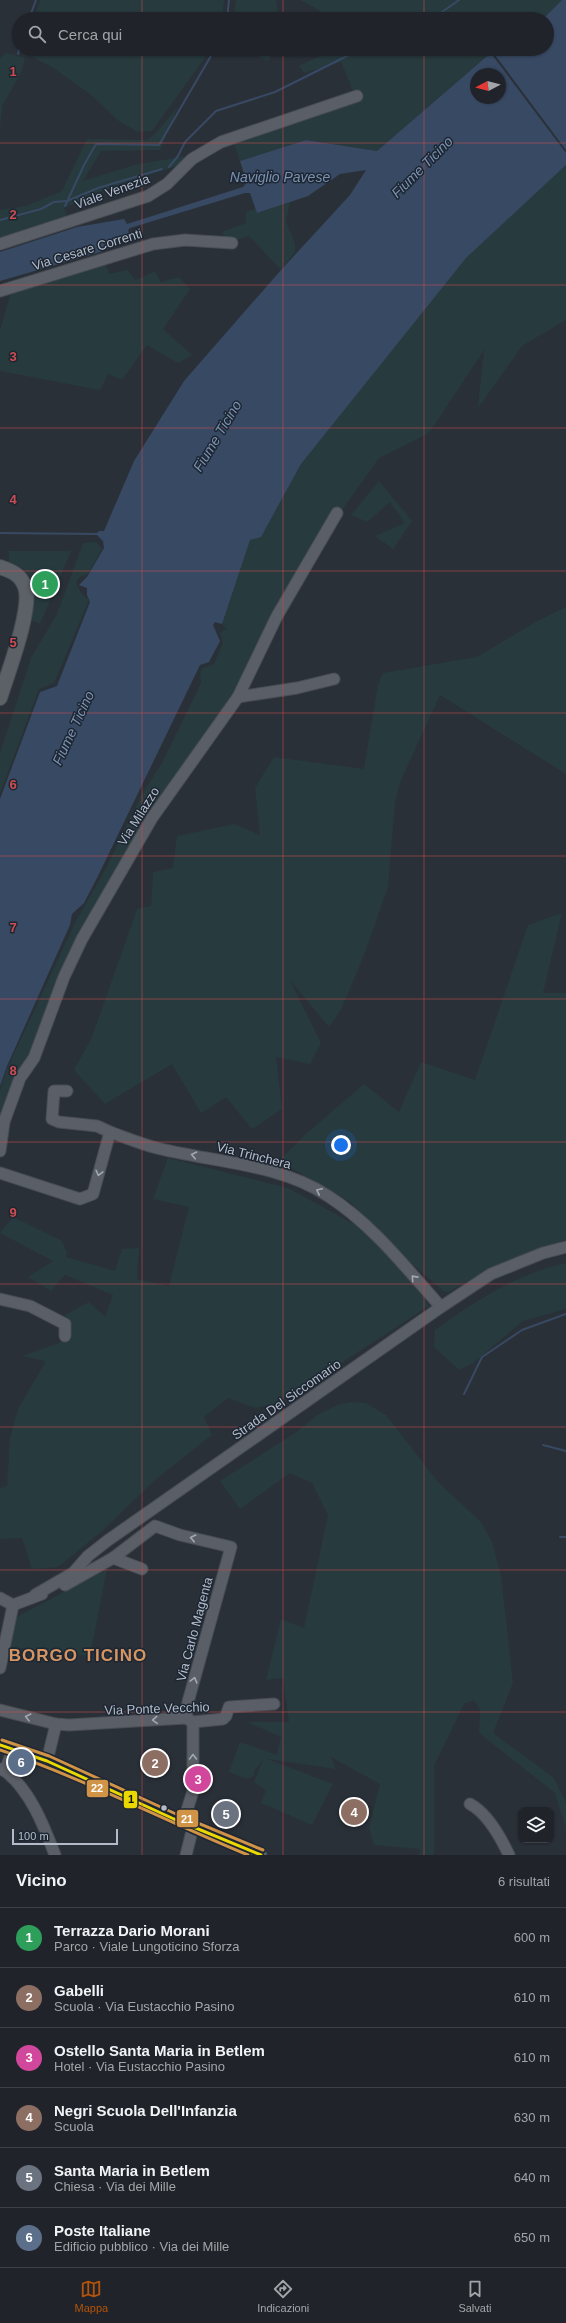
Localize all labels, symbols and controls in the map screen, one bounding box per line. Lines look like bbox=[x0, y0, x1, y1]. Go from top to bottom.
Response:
search box bbox=[12, 12, 554, 56]
icon: search bbox=[26, 23, 48, 45]
text: Cerca qui bbox=[58, 26, 122, 43]
text: 1 bbox=[9, 64, 17, 79]
north arrow bbox=[470, 68, 506, 104]
water label: Fiume Ticino bbox=[388, 133, 456, 201]
water label: Naviglio Pavese bbox=[230, 169, 330, 185]
street label: Viale Venezia bbox=[73, 171, 152, 212]
text: 2 bbox=[9, 207, 17, 222]
street label: Via Cesare Correnti bbox=[30, 226, 144, 273]
text: 3 bbox=[9, 349, 17, 364]
water label: Fiume Ticino bbox=[190, 397, 245, 474]
text: 4 bbox=[9, 492, 17, 507]
pin: 1 bbox=[32, 569, 58, 599]
text: 5 bbox=[9, 635, 17, 650]
water label: Fiume Ticino bbox=[49, 688, 97, 768]
text: 6 bbox=[9, 777, 17, 792]
street label: Via Milazzo bbox=[115, 784, 162, 848]
text: 7 bbox=[9, 920, 17, 935]
text: 8 bbox=[9, 1063, 17, 1078]
your location bbox=[331, 1135, 351, 1155]
street label: Via Trinchera bbox=[215, 1139, 293, 1172]
one-way arrow bbox=[191, 1152, 197, 1160]
one-way arrow bbox=[95, 1170, 103, 1177]
one-way arrow bbox=[315, 1188, 323, 1196]
text: 9 bbox=[9, 1205, 17, 1220]
one-way arrow bbox=[412, 1275, 419, 1283]
street label: Strada Del Siccomario bbox=[229, 1356, 344, 1443]
one-way arrow bbox=[190, 1534, 196, 1542]
street label: Via Carlo Magenta bbox=[173, 1575, 216, 1683]
district label: BORGO TICINO bbox=[9, 1646, 147, 1665]
one-way arrow bbox=[189, 1677, 198, 1684]
street label: Via Ponte Vecchio bbox=[104, 1699, 210, 1718]
one-way arrow bbox=[25, 1714, 31, 1722]
one-way arrow bbox=[152, 1716, 158, 1725]
pin: 6 bbox=[8, 1747, 34, 1777]
pin: 2 bbox=[142, 1748, 168, 1778]
one-way arrow bbox=[189, 1754, 197, 1760]
pin: 3 bbox=[185, 1764, 211, 1794]
line badge: 22 bbox=[86, 1779, 109, 1798]
text: 22 bbox=[91, 1782, 103, 1794]
line badge: 1 bbox=[123, 1790, 138, 1809]
text: 1 bbox=[128, 1793, 134, 1805]
pin: 4 bbox=[341, 1797, 367, 1827]
pin: 5 bbox=[213, 1799, 239, 1829]
unlabelled marker bbox=[159, 1803, 169, 1813]
map controls bbox=[518, 1807, 554, 1843]
button: layers bbox=[518, 1807, 554, 1843]
line badge: 21 bbox=[176, 1809, 199, 1828]
text: 21 bbox=[181, 1813, 193, 1825]
scale bar bbox=[12, 1827, 118, 1846]
text: 100 m bbox=[18, 1830, 49, 1842]
text: Vicino bbox=[16, 1871, 67, 1890]
text: 6 risultati bbox=[498, 1874, 550, 1889]
text: Terrazza Dario Morani bbox=[54, 1922, 210, 1939]
text: 1 bbox=[25, 1930, 33, 1945]
text: 600 m bbox=[514, 1930, 550, 1945]
text: Parco · Viale Lungoticino Sforza bbox=[54, 1939, 239, 1954]
text: Gabelli bbox=[54, 1982, 104, 1999]
text: 2 bbox=[25, 1990, 33, 2005]
text: 610 m bbox=[514, 1990, 550, 2005]
text: Scuola · Via Eustacchio Pasino bbox=[54, 1999, 234, 2014]
text: Ostello Santa Maria in Betlem bbox=[54, 2042, 265, 2059]
text: 3 bbox=[25, 2050, 33, 2065]
text: 610 m bbox=[514, 2050, 550, 2065]
text: Hotel · Via Eustacchio Pasino bbox=[54, 2059, 225, 2074]
text: Negri Scuola Dell'Infanzia bbox=[54, 2102, 237, 2119]
text: 4 bbox=[25, 2110, 33, 2125]
text: 630 m bbox=[514, 2110, 550, 2125]
text: Scuola bbox=[54, 2119, 94, 2134]
text: Santa Maria in Betlem bbox=[54, 2162, 210, 2179]
text: 5 bbox=[25, 2170, 33, 2185]
text: 640 m bbox=[514, 2170, 550, 2185]
text: Chiesa · Via dei Mille bbox=[54, 2179, 176, 2194]
text: Poste Italiane bbox=[54, 2222, 151, 2239]
text: 6 bbox=[25, 2230, 33, 2245]
text: 650 m bbox=[514, 2230, 550, 2245]
text: Edificio pubblico · Via dei Mille bbox=[54, 2239, 229, 2254]
tab: Mappa bbox=[75, 2278, 108, 2314]
tab: Indicazioni bbox=[257, 2278, 309, 2314]
tab: Salvati bbox=[458, 2278, 491, 2314]

